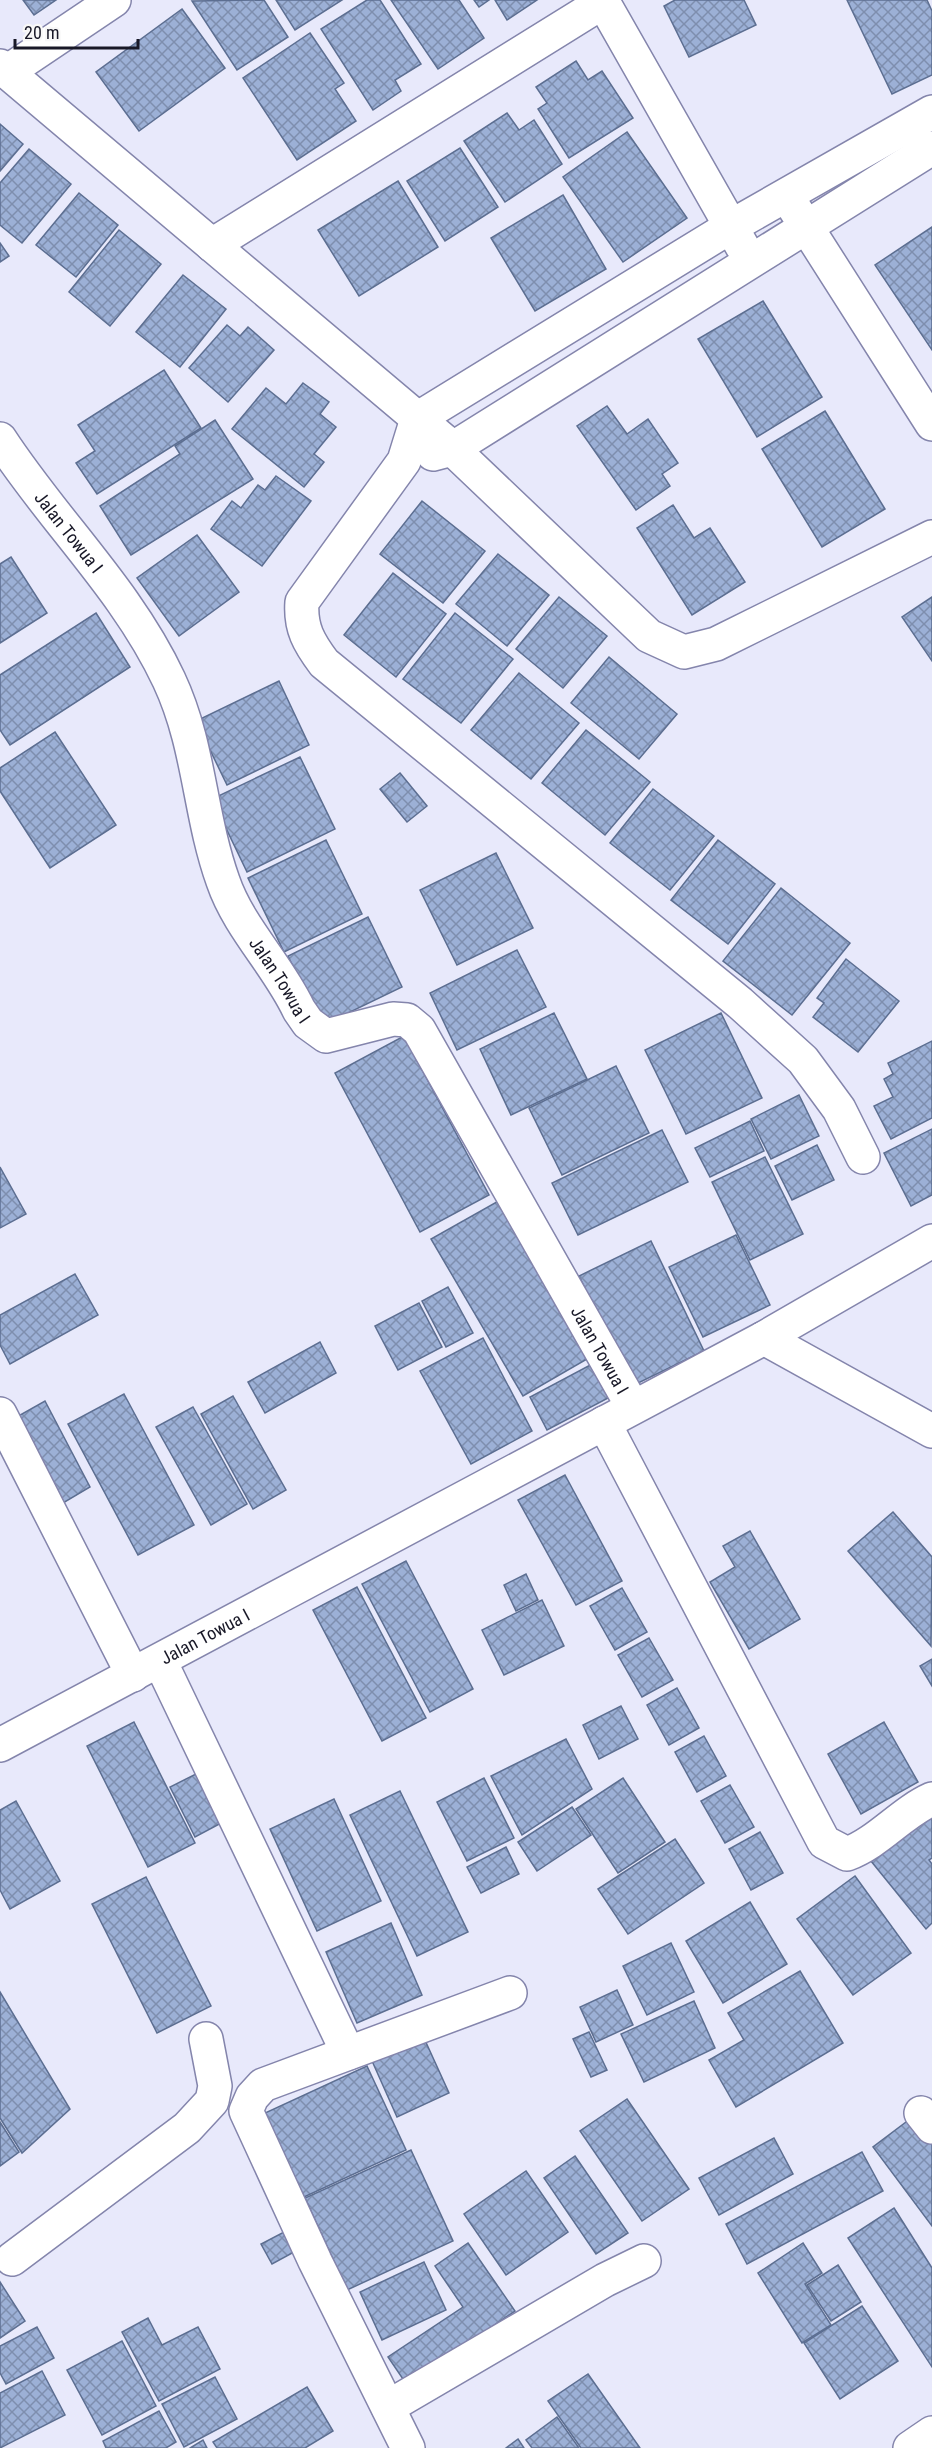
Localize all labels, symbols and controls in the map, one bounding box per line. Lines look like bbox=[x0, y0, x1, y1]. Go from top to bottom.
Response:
scale bar bbox=[15, 12, 138, 50]
text: 20 m bbox=[24, 22, 59, 43]
street label: Jalan Towua I bbox=[31, 487, 108, 577]
street label: Jalan Towua I bbox=[245, 933, 315, 1027]
street label: Jalan Towua I bbox=[567, 1302, 634, 1397]
street label: Jalan Towua I bbox=[157, 1604, 253, 1668]

